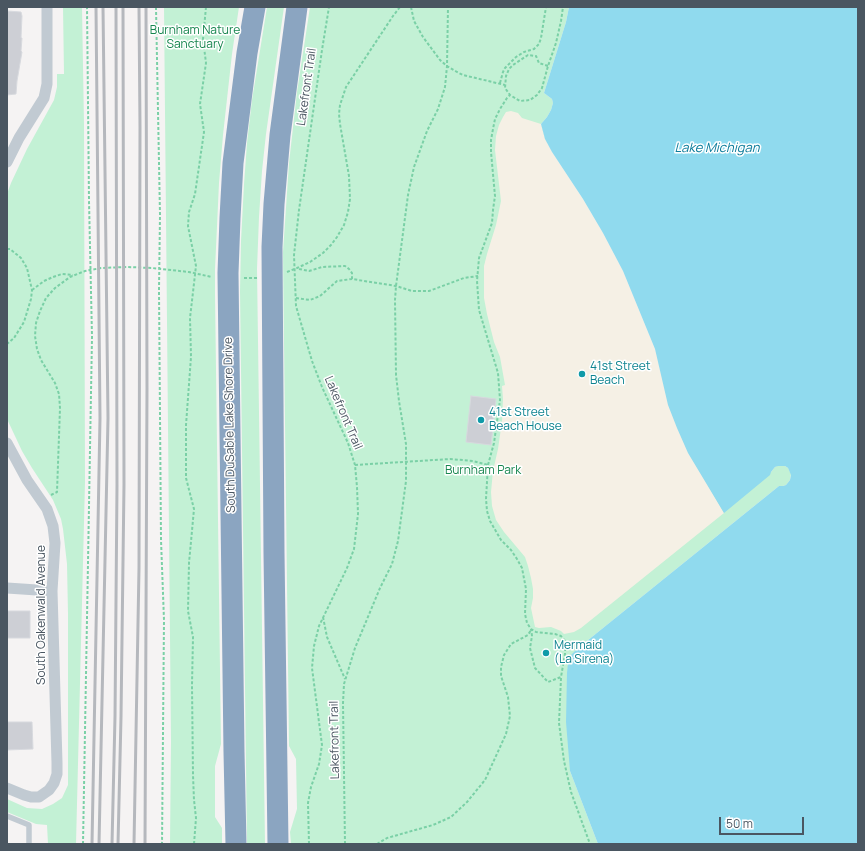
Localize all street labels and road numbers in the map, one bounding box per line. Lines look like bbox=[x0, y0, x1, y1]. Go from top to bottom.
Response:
street label: Lakefront Trail bbox=[294, 47, 320, 127]
street label: South DuSable Lake Shore Drive bbox=[221, 337, 239, 513]
street label: Lakefront Trail bbox=[321, 374, 365, 452]
street label: South Oakenwald Avenue bbox=[35, 545, 49, 685]
street label: Lakefront Trail bbox=[327, 701, 343, 779]

